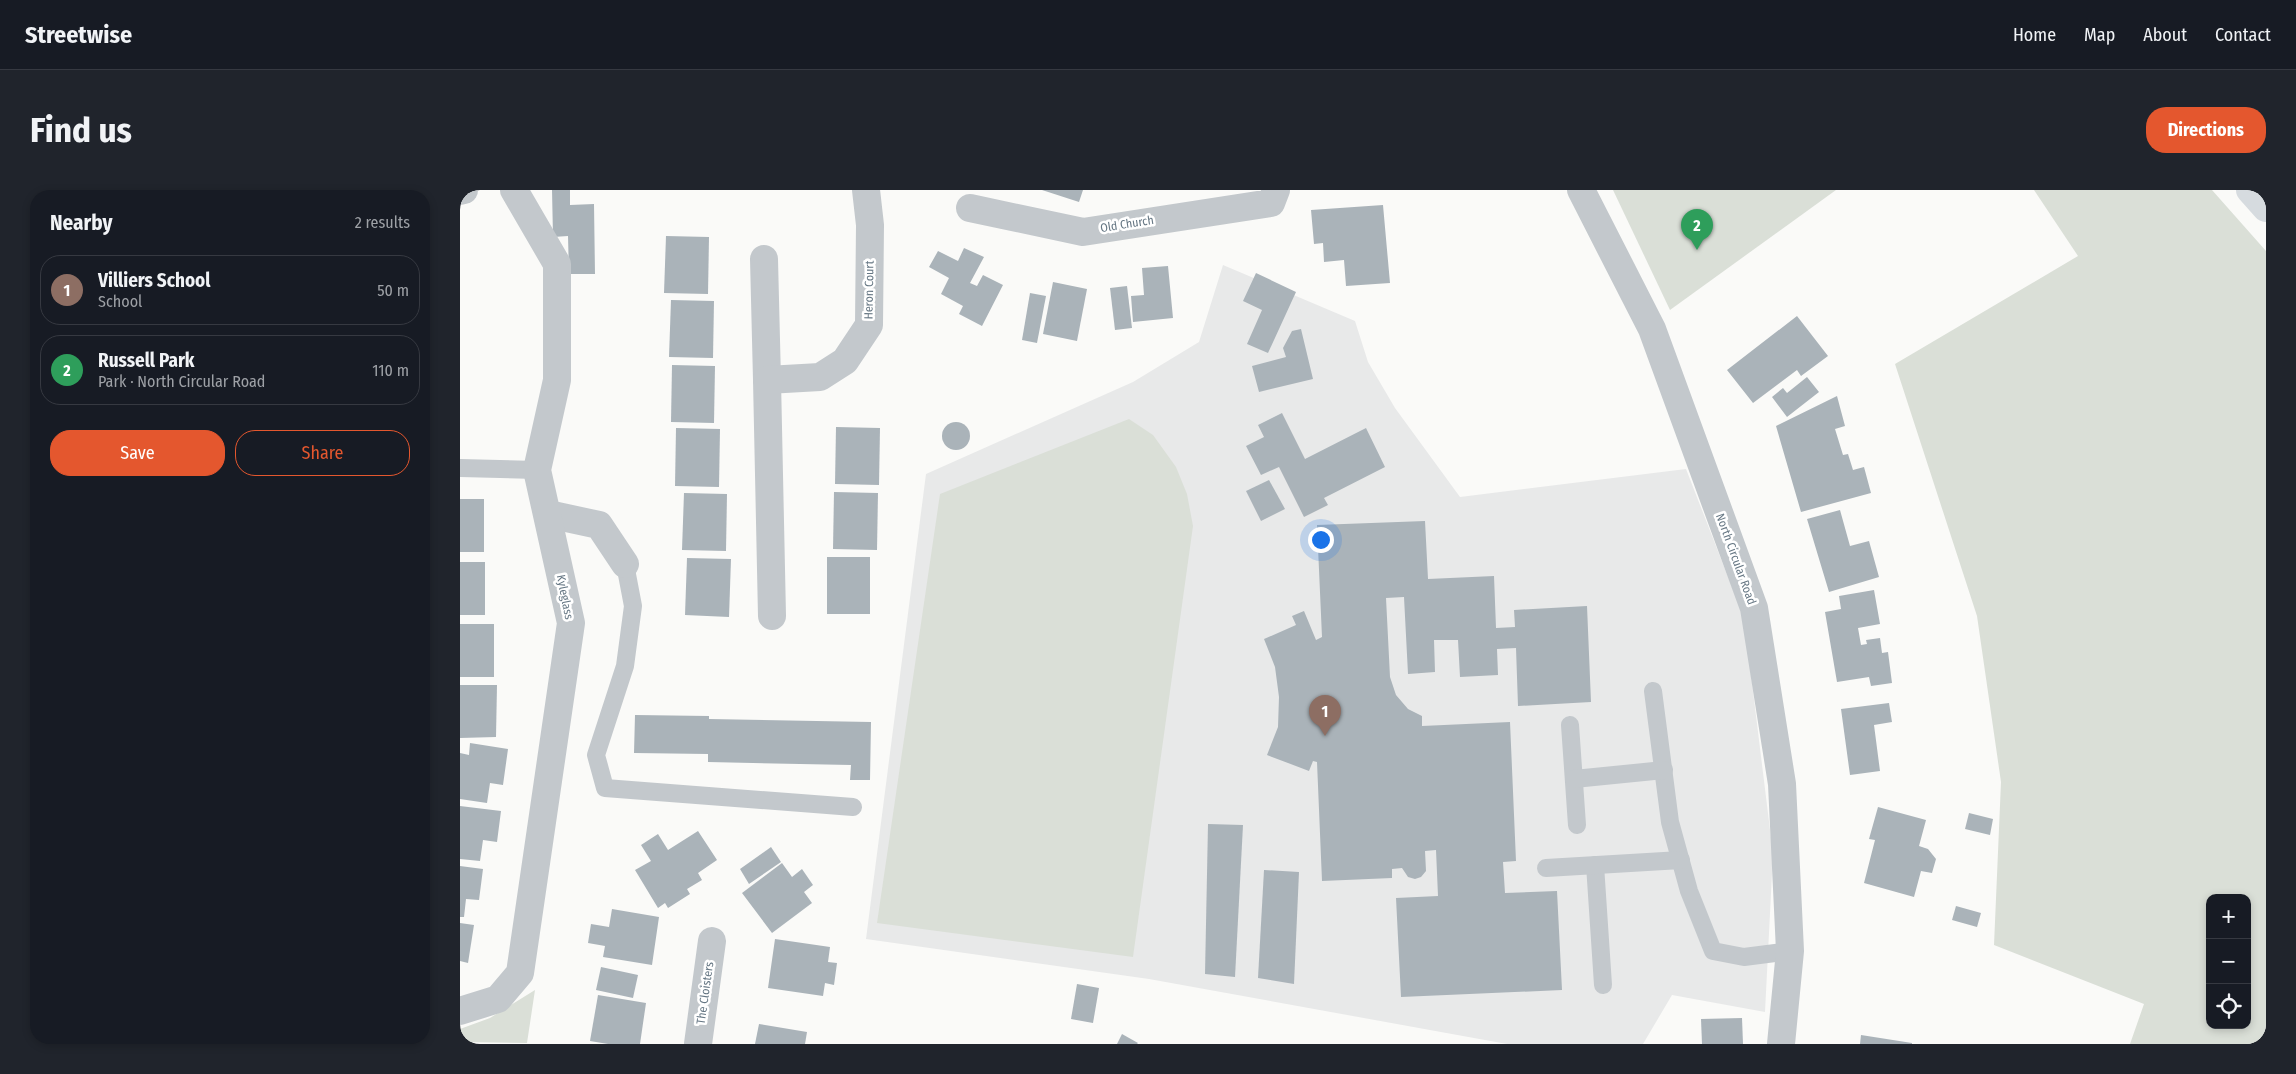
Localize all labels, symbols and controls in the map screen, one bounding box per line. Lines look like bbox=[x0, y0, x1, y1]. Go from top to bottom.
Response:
text: Streetwise bbox=[25, 21, 132, 49]
text: Home bbox=[2013, 24, 2056, 46]
text: Map bbox=[2084, 24, 2115, 46]
text: About bbox=[2143, 24, 2187, 46]
text: Contact bbox=[2215, 24, 2271, 46]
button: Directions bbox=[2146, 107, 2266, 153]
text: Find us bbox=[30, 109, 132, 151]
pin: 2 bbox=[1681, 209, 1713, 250]
text: Nearby bbox=[50, 210, 112, 236]
text: 2 results bbox=[355, 213, 410, 232]
street label: Old Church bbox=[1099, 213, 1155, 235]
street label: Heron Court bbox=[861, 260, 877, 320]
text: Villiers School bbox=[98, 269, 210, 292]
text: 1 bbox=[64, 281, 70, 300]
text: 50 m bbox=[377, 281, 409, 300]
text: School bbox=[98, 292, 142, 311]
text: Russell Park bbox=[98, 349, 195, 372]
text: 2 bbox=[63, 361, 71, 380]
text: 110 m bbox=[372, 361, 409, 380]
text: Park · North Circular Road bbox=[98, 372, 265, 391]
button: Save bbox=[50, 430, 225, 476]
button: Share bbox=[235, 430, 410, 476]
street label: North Circular Road bbox=[1713, 511, 1759, 607]
your location bbox=[1308, 527, 1334, 553]
street label: Kyleglass bbox=[554, 573, 576, 621]
pin: 1 bbox=[1309, 695, 1341, 736]
map controls bbox=[2206, 894, 2251, 1029]
button: + bbox=[2206, 894, 2251, 939]
button: − bbox=[2206, 939, 2251, 984]
street label: The Cloisters bbox=[694, 961, 716, 1025]
button: locate bbox=[2206, 984, 2251, 1029]

